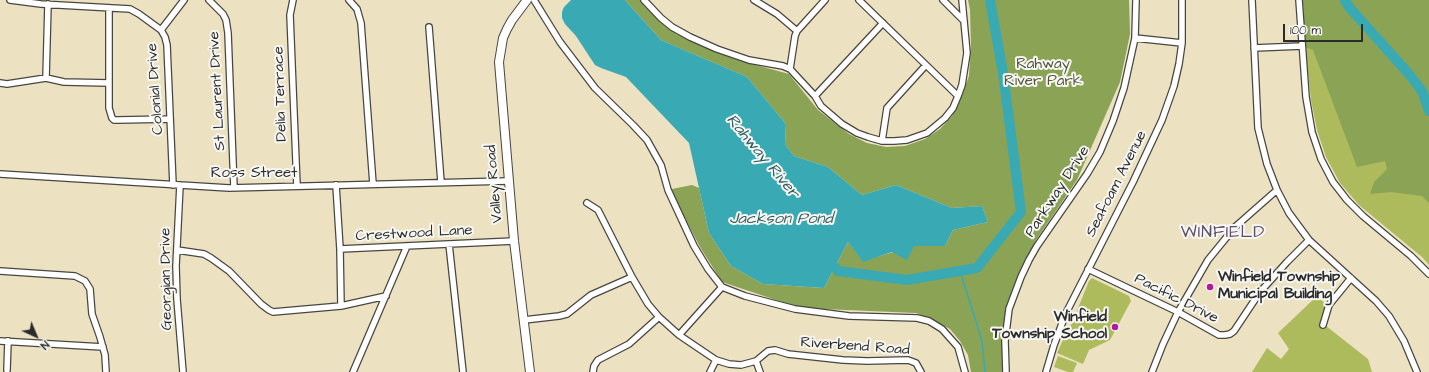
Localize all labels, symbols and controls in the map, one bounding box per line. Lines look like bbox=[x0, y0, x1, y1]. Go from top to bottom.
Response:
scale bar bbox=[1285, 16, 1365, 42]
text: 100 m bbox=[1290, 22, 1321, 39]
street label: St Laurent Drive bbox=[206, 31, 230, 151]
street label: Colonial Drive bbox=[144, 43, 168, 135]
street label: Delia Terrace bbox=[270, 46, 292, 142]
park label: Rahway River Park bbox=[1004, 56, 1082, 91]
water label: Rahway River bbox=[721, 111, 803, 203]
street label: Seafoam Avenue bbox=[1082, 128, 1152, 240]
street label: Parkway Drive bbox=[1022, 143, 1094, 241]
street label: Valley Road bbox=[483, 144, 507, 224]
street label: Ross Street bbox=[211, 165, 297, 183]
water label: Jackson Pond bbox=[729, 210, 833, 230]
street label: Crestwood Lane bbox=[355, 222, 473, 246]
district label: WINFIELD bbox=[1181, 223, 1265, 243]
street label: Georgian Drive bbox=[157, 228, 177, 330]
place label: Winfield Township Municipal Building bbox=[1218, 269, 1340, 304]
street label: Pacific Drive bbox=[1131, 270, 1221, 328]
marker: Winfield Township Municipal Building bbox=[1205, 282, 1215, 292]
place label: Winfield Township School bbox=[992, 309, 1107, 344]
north arrow bbox=[16, 316, 56, 356]
marker: Winfield Township School bbox=[1110, 322, 1120, 332]
street label: Riverbend Road bbox=[800, 334, 910, 360]
text: N bbox=[37, 337, 52, 353]

